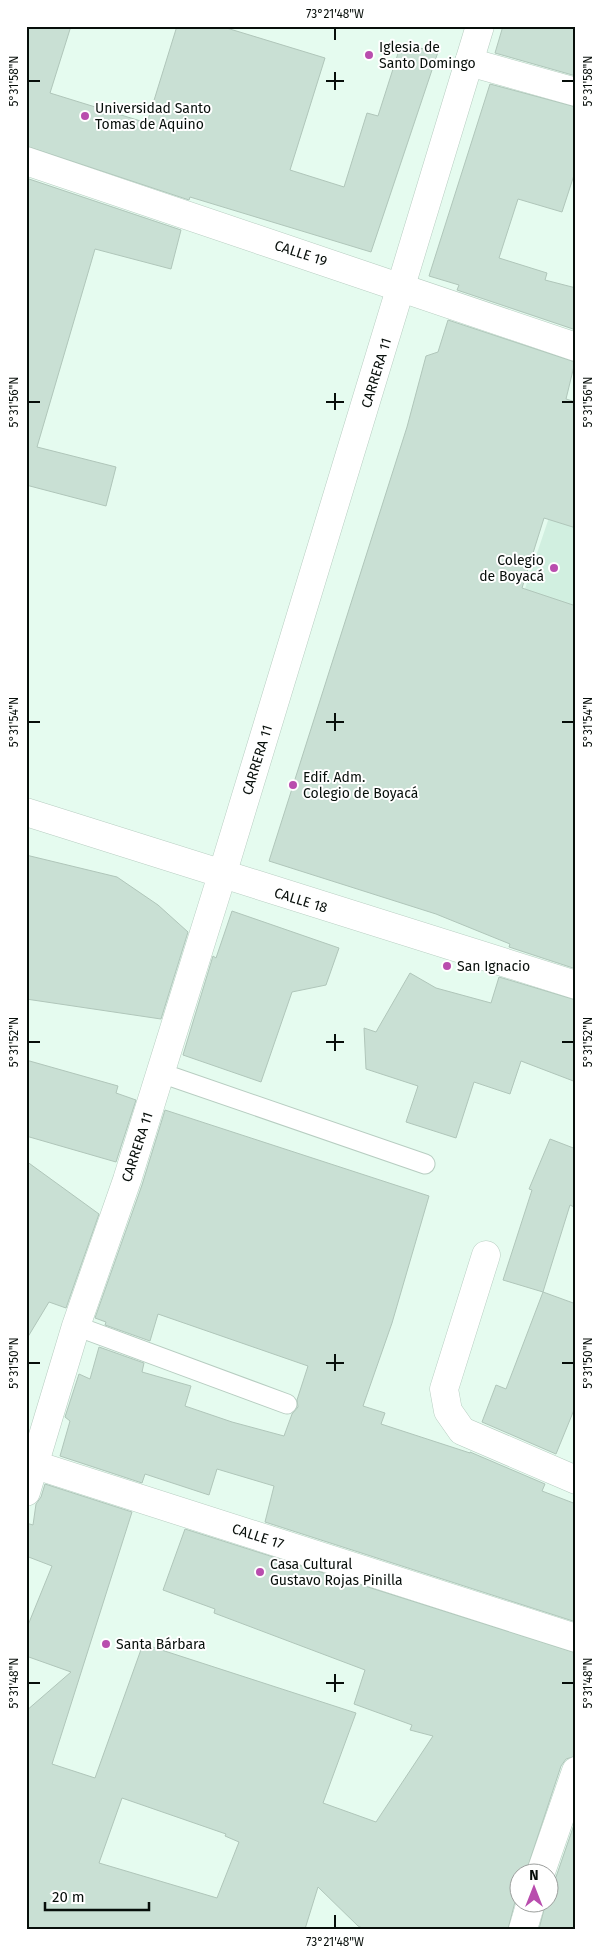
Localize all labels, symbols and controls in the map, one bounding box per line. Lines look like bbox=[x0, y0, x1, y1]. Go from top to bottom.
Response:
text: 73°21'48"W bbox=[306, 7, 364, 21]
place label: Iglesia de Santo Domingo bbox=[379, 39, 476, 72]
marker: Iglesia de Santo Domingo bbox=[363, 49, 375, 61]
text: 5°31'58"N bbox=[7, 55, 21, 107]
text: 5°31'58"N bbox=[581, 55, 595, 107]
place label: Universidad Santo Tomas de Aquino bbox=[95, 100, 211, 133]
marker: Universidad Santo Tomas de Aquino bbox=[79, 110, 91, 122]
street label: CALLE 19 bbox=[272, 237, 329, 270]
street label: CARRERA 11 bbox=[358, 336, 395, 410]
text: 5°31'56"N bbox=[7, 377, 21, 427]
text: 5°31'56"N bbox=[581, 377, 595, 427]
place label: Colegio de Boyacá bbox=[479, 552, 544, 585]
marker: Colegio de Boyacá bbox=[548, 562, 560, 574]
text: 5°31'54"N bbox=[7, 697, 21, 747]
text: 5°31'54"N bbox=[581, 697, 595, 747]
street label: CARRERA 11 bbox=[239, 723, 276, 797]
place label: Edif. Adm. Colegio de Boyacá bbox=[303, 769, 418, 802]
marker: Edif. Adm. Colegio de Boyacá bbox=[287, 779, 299, 791]
street label: CALLE 18 bbox=[272, 884, 330, 917]
place label: San Ignacio bbox=[457, 958, 530, 975]
marker: San Ignacio bbox=[441, 960, 453, 972]
text: 5°31'52"N bbox=[7, 1017, 21, 1067]
text: 5°31'52"N bbox=[581, 1017, 595, 1067]
street label: CARRERA 11 bbox=[118, 1110, 157, 1184]
text: 5°31'50"N bbox=[7, 1337, 21, 1389]
text: 5°31'50"N bbox=[581, 1337, 595, 1389]
street label: CALLE 17 bbox=[230, 1520, 286, 1553]
place label: Casa Cultural Gustavo Rojas Pinilla bbox=[270, 1556, 403, 1589]
marker: Casa Cultural Gustavo Rojas Pinilla bbox=[254, 1566, 266, 1578]
place label: Santa Bárbara bbox=[116, 1636, 206, 1653]
marker: Santa Bárbara bbox=[100, 1638, 112, 1650]
text: 5°31'48"N bbox=[7, 1657, 21, 1709]
text: 5°31'48"N bbox=[581, 1657, 595, 1709]
north arrow bbox=[510, 1862, 560, 1912]
text: N bbox=[529, 1867, 539, 1884]
scale bar bbox=[45, 1880, 149, 1912]
text: 20 m bbox=[52, 1888, 85, 1906]
text: 73°21'48"W bbox=[306, 1935, 364, 1949]

